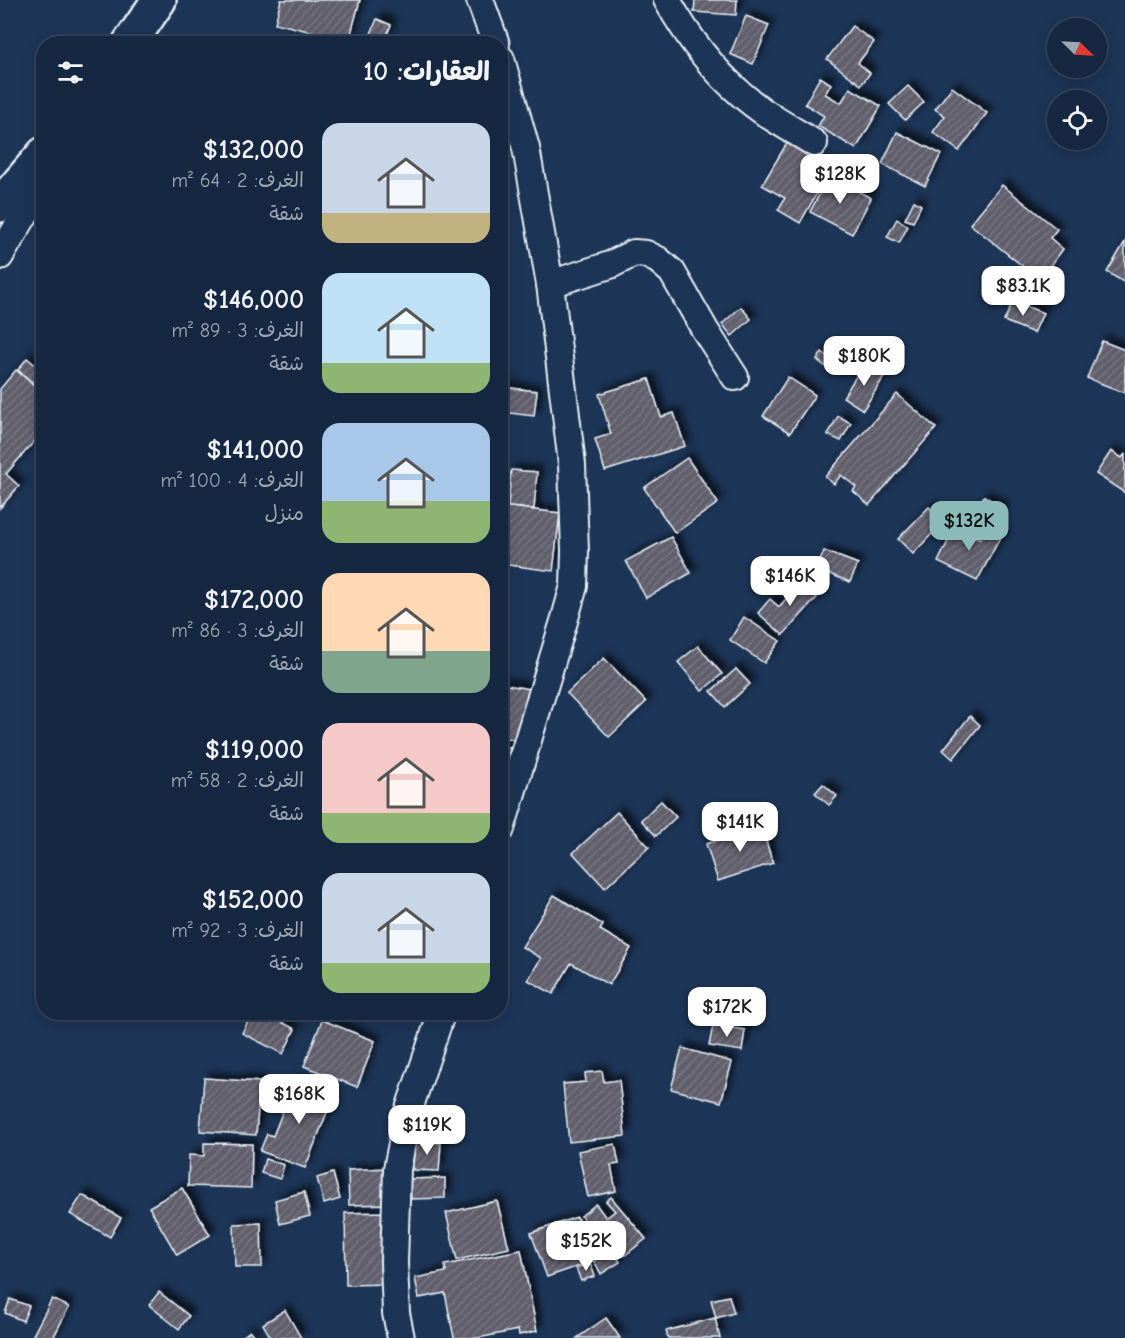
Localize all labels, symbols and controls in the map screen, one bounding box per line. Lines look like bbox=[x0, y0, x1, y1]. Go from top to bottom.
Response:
north arrow bbox=[1047, 18, 1107, 78]
map controls bbox=[1047, 18, 1107, 150]
icon: filters bbox=[54, 56, 87, 89]
text: العقارات: 10 bbox=[363, 57, 490, 87]
button: locate bbox=[1047, 90, 1107, 150]
text: $132,000 bbox=[203, 135, 304, 165]
icon: home bbox=[370, 147, 442, 219]
pin: $128K bbox=[798, 154, 882, 205]
text: $128K bbox=[814, 162, 866, 185]
text: الغرف: 2 · 64 m² bbox=[171, 169, 304, 192]
text: شقة bbox=[269, 202, 304, 225]
pin: $83.1K bbox=[974, 266, 1072, 317]
text: $83.1K bbox=[996, 274, 1050, 297]
text: $146,000 bbox=[203, 285, 304, 315]
icon: home bbox=[370, 297, 442, 369]
text: الغرف: 3 · 89 m² bbox=[171, 319, 304, 342]
pin: $180K bbox=[822, 336, 906, 387]
text: $180K bbox=[838, 344, 890, 367]
text: شقة bbox=[269, 352, 304, 375]
text: $141,000 bbox=[206, 435, 304, 465]
icon: home bbox=[370, 447, 442, 519]
text: الغرف: 4 · 100 m² bbox=[161, 469, 304, 492]
pin: $132K bbox=[927, 501, 1011, 552]
text: منزل bbox=[265, 502, 304, 525]
text: $132K bbox=[944, 509, 994, 532]
pin: $146K bbox=[748, 556, 832, 607]
text: $146K bbox=[765, 564, 815, 587]
text: $172,000 bbox=[204, 585, 304, 615]
icon: home bbox=[370, 597, 442, 669]
text: الغرف: 3 · 86 m² bbox=[171, 619, 304, 642]
text: شقة bbox=[269, 652, 304, 675]
text: $119,000 bbox=[205, 735, 304, 765]
icon: home bbox=[370, 747, 442, 819]
text: الغرف: 2 · 58 m² bbox=[171, 769, 304, 792]
text: شقة bbox=[269, 802, 304, 825]
pin: $141K bbox=[698, 802, 782, 853]
text: $141K bbox=[716, 810, 764, 833]
text: $152,000 bbox=[202, 885, 304, 915]
icon: home bbox=[370, 897, 442, 969]
text: الغرف: 3 · 92 m² bbox=[171, 919, 304, 942]
text: شقة bbox=[269, 952, 304, 975]
pin: $172K bbox=[685, 987, 769, 1038]
text: $172K bbox=[702, 995, 752, 1018]
pin: $168K bbox=[257, 1074, 341, 1125]
text: $168K bbox=[273, 1082, 325, 1105]
pin: $119K bbox=[385, 1105, 469, 1156]
text: $119K bbox=[402, 1113, 452, 1136]
pin: $152K bbox=[544, 1221, 628, 1272]
text: $152K bbox=[560, 1229, 612, 1252]

